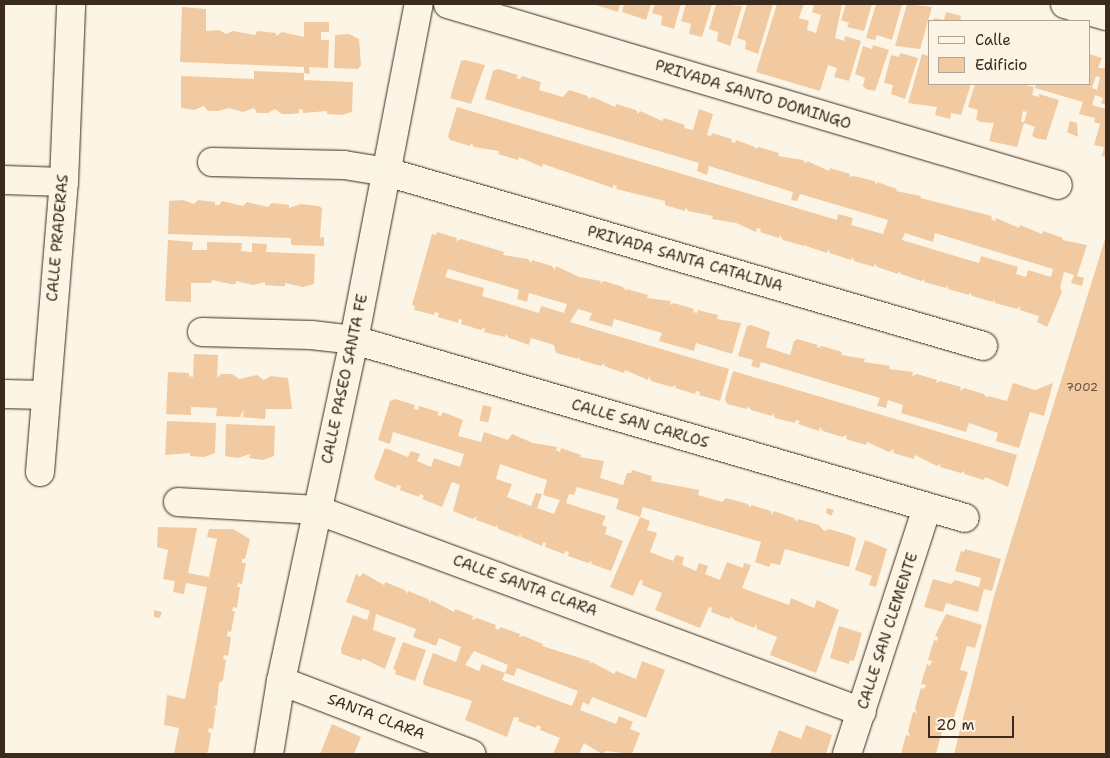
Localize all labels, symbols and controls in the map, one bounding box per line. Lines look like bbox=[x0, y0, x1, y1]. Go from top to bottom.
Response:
legend bbox=[928, 20, 1090, 85]
text: Calle bbox=[975, 30, 1011, 50]
text: Edificio bbox=[975, 55, 1027, 75]
street label: PRIVADA SANTO DOMINGO bbox=[653, 57, 853, 133]
street label: CALLE PRADERAS bbox=[43, 174, 73, 302]
street label: PRIVADA SANTA CATALINA bbox=[585, 222, 785, 296]
street label: CALLE PASEO SANTA FE bbox=[318, 292, 372, 466]
house number: 7002 bbox=[1066, 381, 1098, 395]
street label: CALLE SAN CARLOS bbox=[569, 396, 711, 452]
street label: CALLE SAN CLEMENTE bbox=[854, 550, 922, 712]
street label: CALLE SANTA CLARA bbox=[450, 551, 600, 621]
street label: SANTA CLARA bbox=[325, 690, 427, 744]
scale bar bbox=[930, 706, 1016, 738]
text: 20 m bbox=[936, 715, 975, 735]

